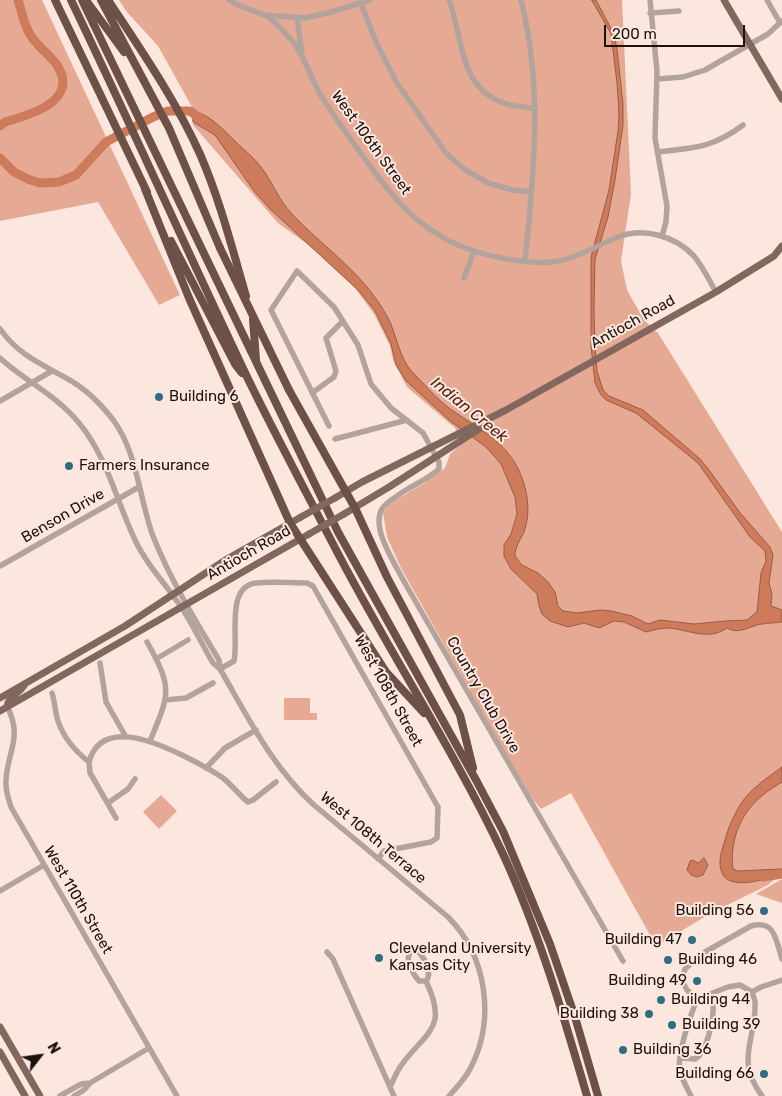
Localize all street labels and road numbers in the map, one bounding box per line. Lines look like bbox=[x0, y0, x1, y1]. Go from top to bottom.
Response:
street label: West 106th Street bbox=[327, 87, 415, 199]
street label: Antioch Road bbox=[588, 291, 678, 353]
street label: Benson Drive bbox=[18, 485, 108, 547]
street label: Antioch Road bbox=[204, 522, 294, 584]
street label: West 108th Street bbox=[350, 632, 426, 750]
street label: Country Club Drive bbox=[442, 634, 524, 756]
street label: West 108th Terrace bbox=[316, 788, 430, 888]
street label: West 110th Street bbox=[40, 843, 116, 957]

